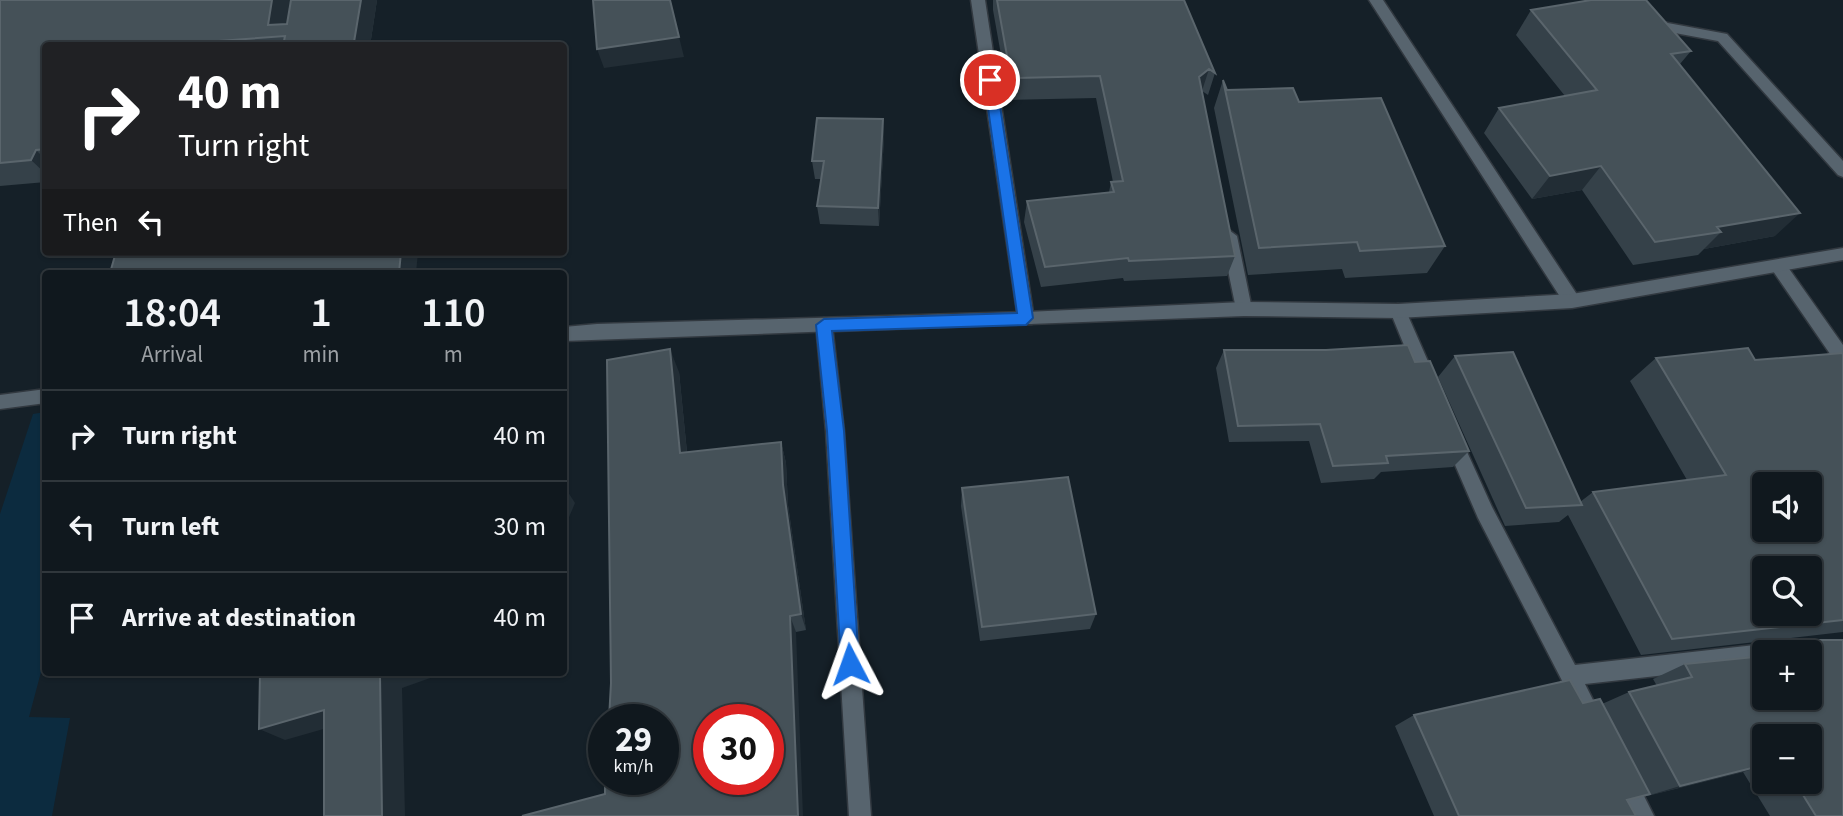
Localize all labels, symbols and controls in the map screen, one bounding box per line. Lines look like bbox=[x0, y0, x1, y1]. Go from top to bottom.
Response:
pin bbox=[960, 50, 1020, 110]
text: 40 m bbox=[178, 58, 282, 128]
icon: arrive bbox=[971, 61, 1009, 99]
icon: right bbox=[63, 70, 154, 161]
text: Turn right bbox=[178, 123, 309, 169]
icon: left bbox=[132, 203, 170, 241]
text: Then bbox=[63, 204, 118, 241]
text: 18:04 bbox=[123, 283, 221, 343]
text: 1 bbox=[310, 283, 332, 343]
text: 110 bbox=[421, 283, 486, 343]
text: Arrival bbox=[141, 338, 203, 371]
text: min bbox=[302, 338, 340, 371]
text: m bbox=[444, 338, 463, 371]
icon: right bbox=[63, 417, 101, 455]
text: Turn right bbox=[122, 417, 237, 454]
text: 40 m bbox=[493, 417, 546, 454]
map controls bbox=[1752, 472, 1822, 794]
button: sound bbox=[1752, 472, 1822, 542]
icon: left bbox=[63, 508, 101, 546]
text: Turn left bbox=[122, 508, 219, 545]
text: 30 m bbox=[493, 508, 546, 545]
button: search bbox=[1752, 556, 1822, 626]
icon: arrive bbox=[63, 599, 101, 637]
text: Arrive at destination bbox=[122, 599, 356, 636]
text: 40 m bbox=[493, 599, 546, 636]
position arrow bbox=[813, 627, 887, 701]
button: + bbox=[1752, 640, 1822, 710]
speed limit sign: 30 bbox=[693, 704, 784, 795]
text: 29 bbox=[615, 715, 652, 765]
button: − bbox=[1752, 724, 1822, 794]
text: km/h bbox=[614, 754, 653, 779]

